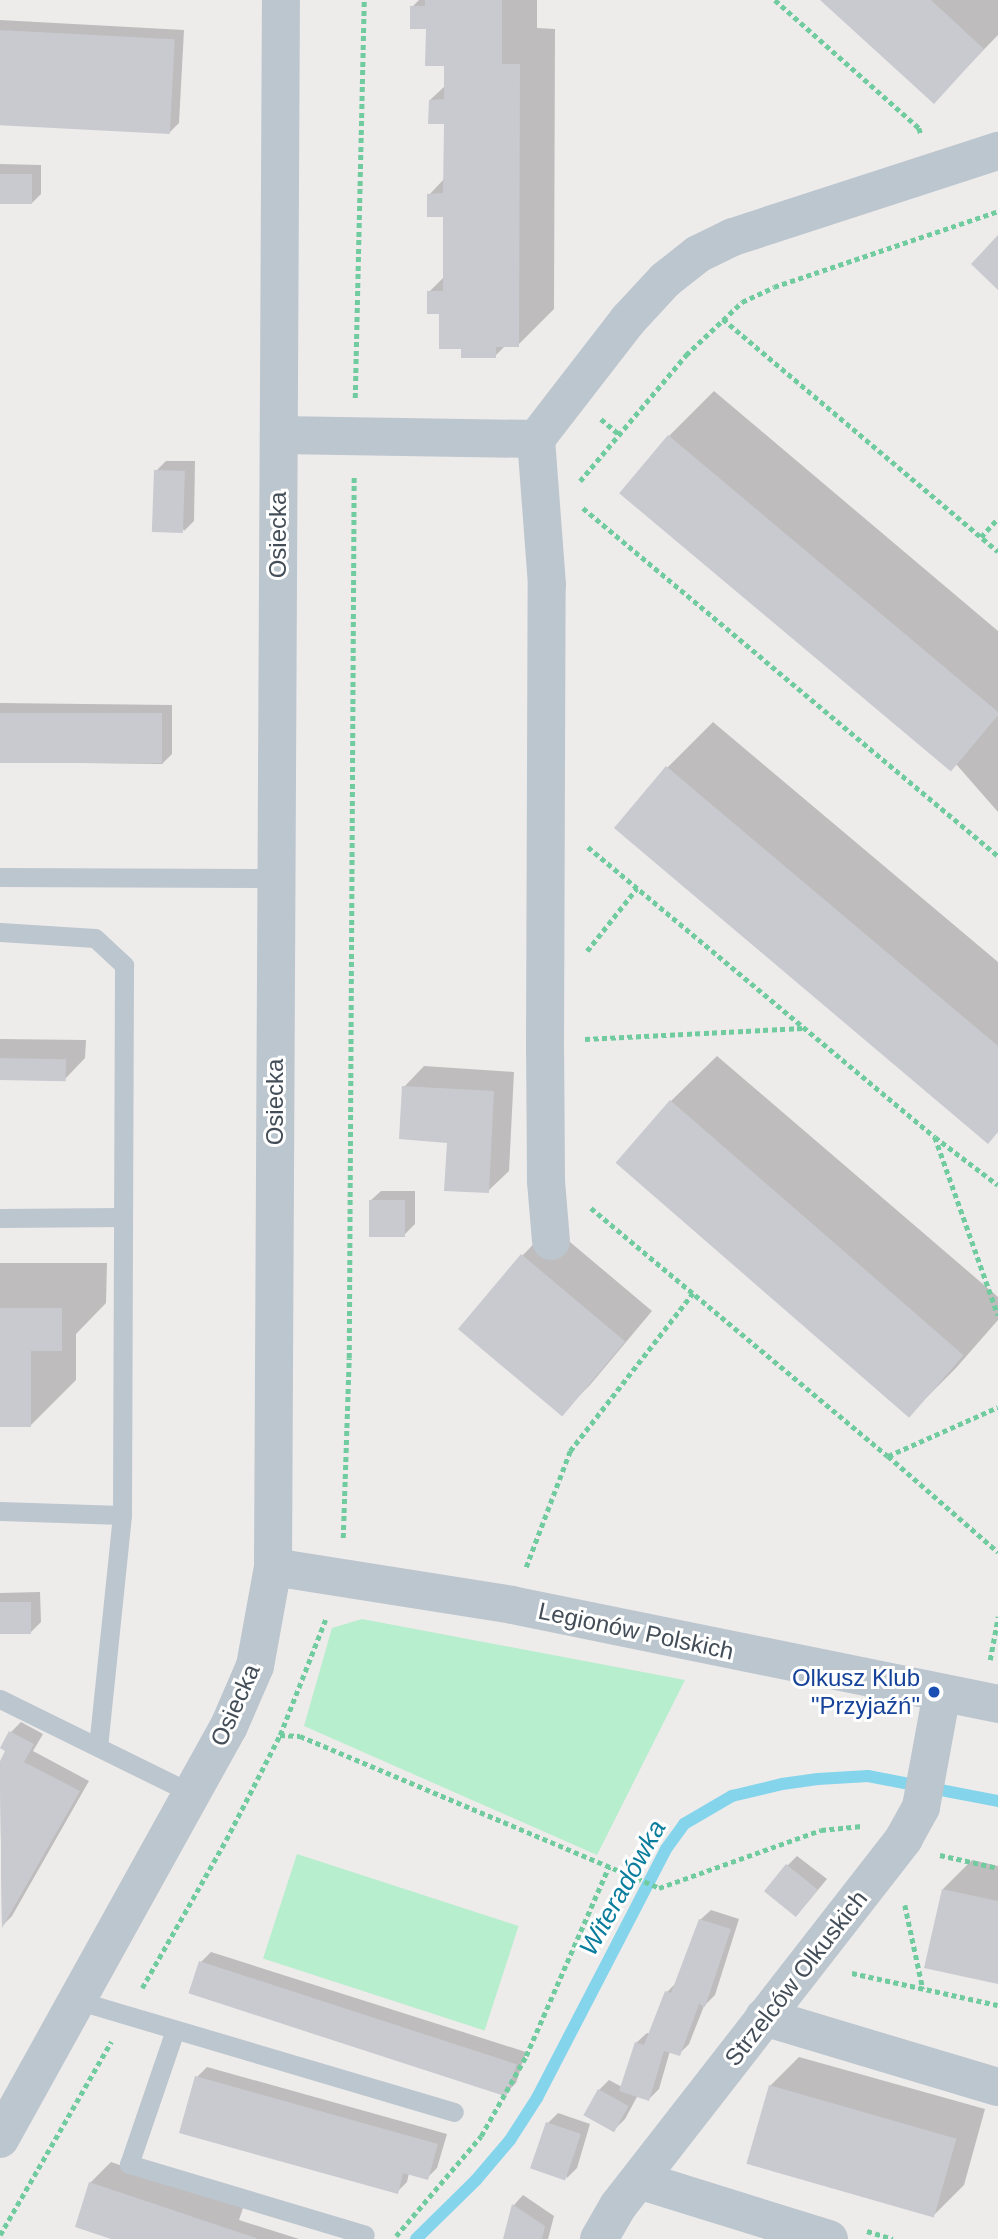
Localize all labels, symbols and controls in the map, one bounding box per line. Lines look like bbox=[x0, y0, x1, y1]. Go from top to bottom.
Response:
street label: Osiecka bbox=[264, 492, 292, 578]
street label: Osiecka bbox=[261, 1059, 289, 1145]
street label: Legionów Polskich bbox=[536, 1596, 736, 1666]
street label: Osiecka bbox=[204, 1660, 266, 1750]
place label: Olkusz Klub "Przyjaźń" bbox=[792, 1664, 920, 1720]
marker: Olkusz Klub "Przyjaźń" bbox=[926, 1684, 942, 1700]
water label: Witeradówka bbox=[573, 1815, 673, 1961]
street label: Strzelców Olkuskich bbox=[719, 1885, 873, 2071]

